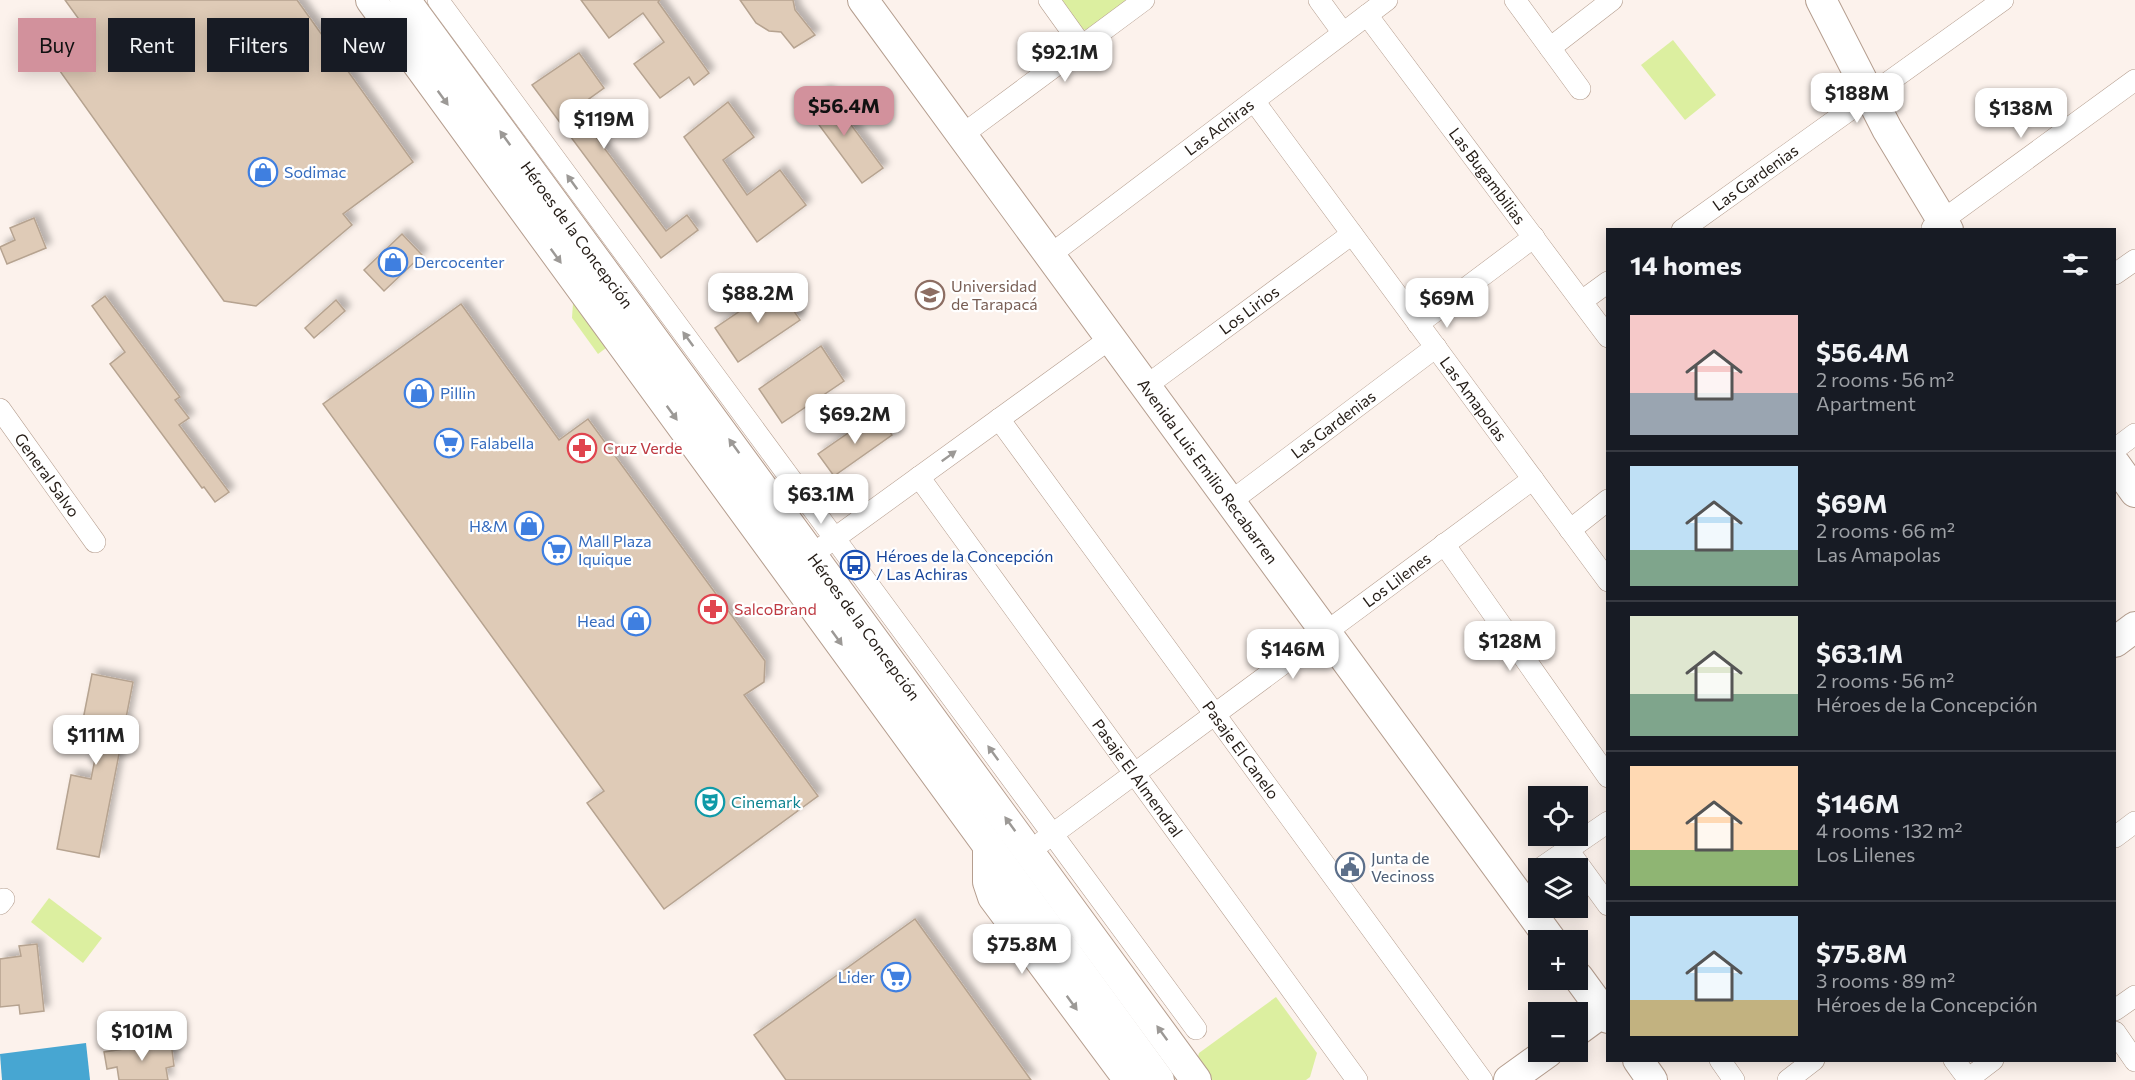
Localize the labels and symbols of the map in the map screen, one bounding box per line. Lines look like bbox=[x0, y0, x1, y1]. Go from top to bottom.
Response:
pin: $92.1M bbox=[1016, 32, 1114, 83]
pin: $188M bbox=[1815, 73, 1899, 124]
pin: $56.4M bbox=[795, 86, 893, 137]
pin: $138M bbox=[1979, 88, 2063, 139]
one-way arrow bbox=[436, 90, 448, 105]
street label: Las Achiras bbox=[1180, 94, 1257, 159]
pin: $119M bbox=[562, 99, 646, 150]
street label: Las Bugambilias bbox=[1446, 124, 1530, 228]
one-way arrow bbox=[499, 131, 511, 147]
street label: Las Gardenias bbox=[1708, 140, 1801, 214]
shop icon: Sodimac bbox=[247, 156, 279, 188]
street label: Héroes de la Concepción bbox=[517, 157, 637, 312]
place label: Sodimac bbox=[284, 162, 347, 181]
one-way arrow bbox=[566, 174, 578, 190]
shop icon: Dercocenter bbox=[377, 246, 409, 278]
one-way arrow bbox=[550, 249, 562, 264]
place label: Dercocenter bbox=[414, 252, 505, 271]
pin: $88.2M bbox=[709, 273, 807, 324]
place label: Universidad de Tarapacá bbox=[951, 276, 1038, 313]
pin: $69M bbox=[1411, 278, 1483, 329]
school or university icon: Universidad de Tarapacá bbox=[914, 279, 946, 311]
street label: Los Lirios bbox=[1215, 281, 1282, 338]
one-way arrow bbox=[682, 331, 694, 347]
street label: Las Amapolas bbox=[1437, 353, 1511, 444]
street label: Avenida Luis Emilio Recabarren bbox=[1134, 375, 1282, 567]
shop icon: Pillin bbox=[403, 377, 435, 409]
place label: Pillin bbox=[440, 383, 476, 402]
street label: Las Gardenias bbox=[1287, 386, 1379, 462]
pin: $69.2M bbox=[806, 394, 904, 445]
one-way arrow bbox=[666, 405, 678, 421]
supermarket icon: Falabella bbox=[433, 427, 465, 459]
street label: General Salvo bbox=[11, 429, 84, 520]
pharmacy icon: Cruz Verde bbox=[566, 432, 598, 464]
place label: Falabella bbox=[470, 433, 534, 452]
place label: Cruz Verde bbox=[603, 438, 682, 457]
one-way arrow bbox=[728, 439, 740, 455]
one-way arrow bbox=[941, 450, 956, 462]
pin: $63.1M bbox=[772, 474, 870, 525]
shop icon: H&M bbox=[513, 510, 545, 542]
place label: H&M bbox=[469, 516, 508, 535]
place label: Mall Plaza Iquique bbox=[578, 531, 652, 568]
supermarket icon: Mall Plaza Iquique bbox=[541, 534, 573, 566]
place label: Héroes de la Concepción / Las Achiras bbox=[876, 546, 1053, 583]
street label: Los Lilenes bbox=[1359, 548, 1434, 611]
street label: Héroes de la Concepción bbox=[804, 549, 925, 704]
bus stop icon: Héroes de la Concepción / Las Achiras bbox=[839, 549, 871, 581]
pharmacy icon: SalcoBrand bbox=[697, 593, 729, 625]
place label: SalcoBrand bbox=[734, 599, 817, 618]
shop icon: Head bbox=[620, 605, 652, 637]
place label: Head bbox=[577, 611, 615, 630]
pin: $128M bbox=[1468, 621, 1552, 672]
pin: $146M bbox=[1251, 629, 1335, 680]
one-way arrow bbox=[831, 630, 843, 646]
street label: Pasaje El Canelo bbox=[1199, 697, 1283, 803]
pin: $111M bbox=[54, 715, 138, 766]
street label: Pasaje El Almendral bbox=[1089, 715, 1187, 840]
one-way arrow bbox=[988, 745, 1000, 760]
theatre icon: Cinemark bbox=[694, 786, 726, 818]
place label: Cinemark bbox=[731, 792, 801, 811]
one-way arrow bbox=[1004, 817, 1016, 833]
place label: Junta de Vecinoss bbox=[1371, 848, 1434, 885]
public building icon: Junta de Vecinoss bbox=[1334, 851, 1366, 883]
pin: $75.8M bbox=[973, 924, 1071, 975]
supermarket icon: Lider bbox=[880, 961, 912, 993]
place label: Lider bbox=[838, 967, 876, 986]
one-way arrow bbox=[1066, 994, 1078, 1010]
pin: $101M bbox=[100, 1011, 184, 1062]
one-way arrow bbox=[1156, 1025, 1168, 1041]

